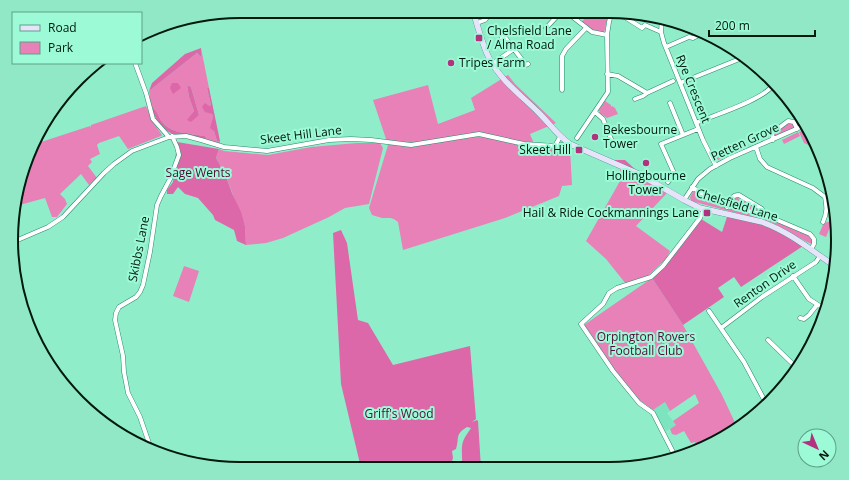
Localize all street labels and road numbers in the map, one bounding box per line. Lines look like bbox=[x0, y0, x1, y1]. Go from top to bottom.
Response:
street label: Rye Crescent bbox=[672, 52, 715, 126]
street label: Petten Grove bbox=[708, 118, 782, 165]
street label: Skeet Hill Lane bbox=[259, 121, 343, 148]
street label: Chelsfield Lane bbox=[694, 184, 780, 225]
street label: Skibbs Lane bbox=[124, 214, 153, 283]
street label: Renton Drive bbox=[730, 256, 800, 311]

